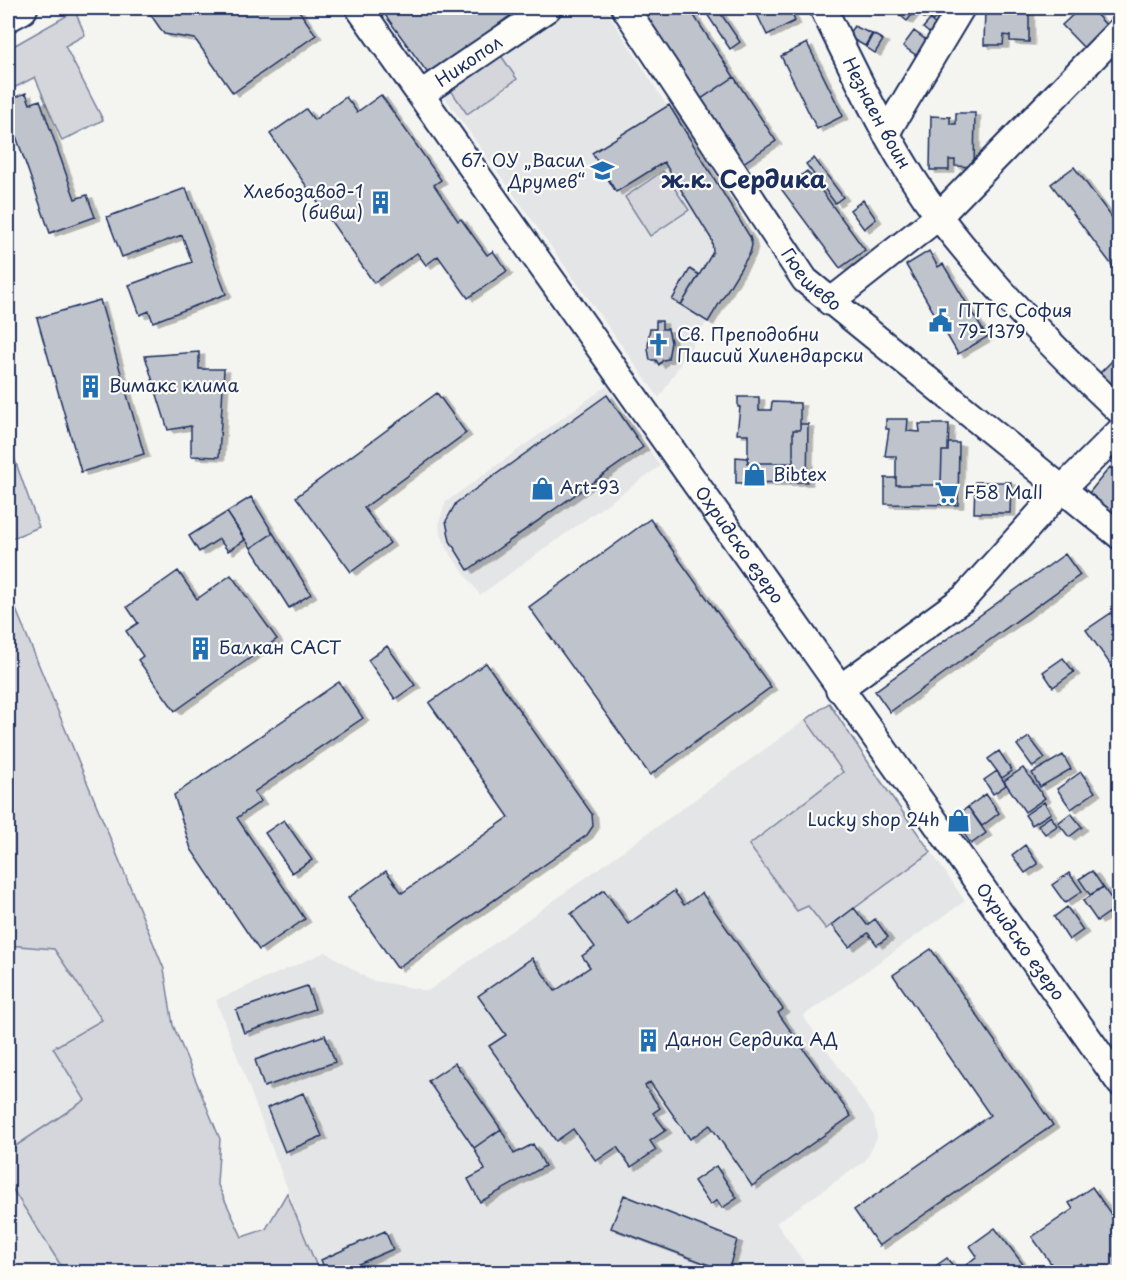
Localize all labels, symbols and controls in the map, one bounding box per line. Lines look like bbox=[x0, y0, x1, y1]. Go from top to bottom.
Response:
street label: Никопол bbox=[429, 28, 507, 93]
street label: Незнаен воин bbox=[837, 52, 919, 174]
place label: 67. ОУ „Васил Друмев“ bbox=[461, 146, 586, 194]
school or university icon: 67. ОУ „Васил Друмев“ bbox=[590, 158, 616, 184]
district label: ж.к. Сердика bbox=[662, 160, 827, 196]
place label: Хлебозавод-1 (бивш) bbox=[244, 177, 363, 225]
building icon: Хлебозавод-1 (бивш) bbox=[368, 189, 394, 215]
street label: Гюешево bbox=[775, 242, 848, 317]
place label: ПТТС София 79-1379 bbox=[958, 296, 1072, 344]
public building icon: ПТТС София 79-1379 bbox=[927, 308, 953, 334]
place label: Св. Преподобни Паисий Хилендарски bbox=[677, 320, 864, 368]
church icon: Св. Преподобни Паисий Хилендарски bbox=[646, 332, 672, 358]
place label: Вимакс клима bbox=[109, 371, 239, 398]
building icon: Вимакс клима bbox=[78, 373, 104, 399]
place label: Bibtex bbox=[773, 460, 827, 487]
shop icon: Bibtex bbox=[742, 462, 768, 488]
place label: Art-93 bbox=[560, 473, 620, 500]
shop icon: Art-93 bbox=[529, 475, 555, 501]
place label: F58 Mall bbox=[964, 478, 1043, 505]
street label: Охридско езеро bbox=[689, 480, 792, 609]
supermarket icon: F58 Mall bbox=[933, 480, 959, 506]
place label: Балкан САСТ bbox=[219, 633, 342, 660]
building icon: Балкан САСТ bbox=[188, 635, 214, 661]
place label: Lucky shop 24h bbox=[807, 805, 940, 832]
shop icon: Lucky shop 24h bbox=[945, 807, 971, 833]
street label: Охридско езеро bbox=[970, 876, 1072, 1005]
place label: Данон Сердика АД bbox=[665, 1025, 838, 1052]
building icon: Данон Сердика АД bbox=[635, 1027, 661, 1053]

